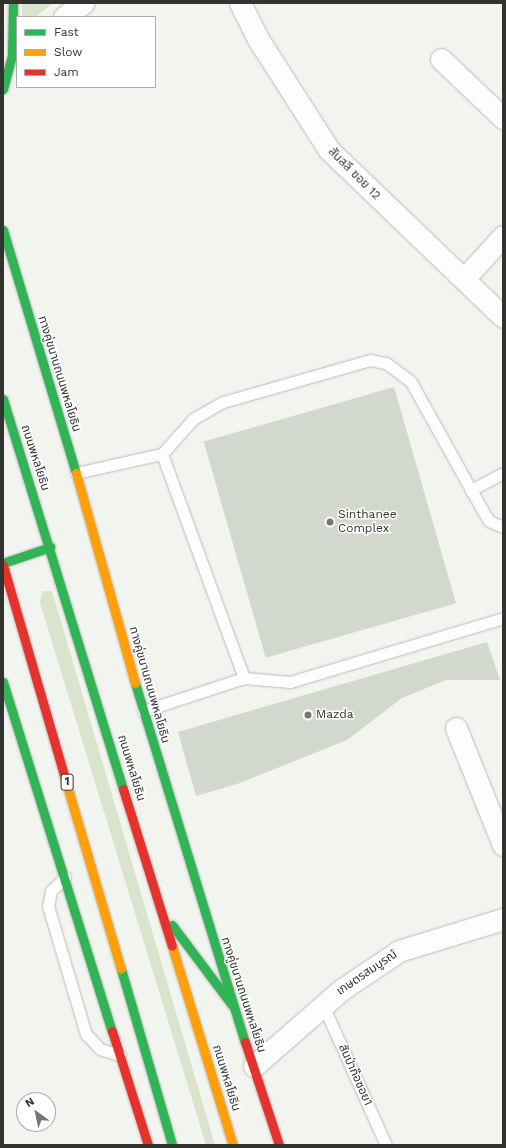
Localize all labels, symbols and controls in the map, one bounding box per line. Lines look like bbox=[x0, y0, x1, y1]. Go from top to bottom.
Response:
legend bbox=[16, 16, 156, 88]
text: Fast bbox=[54, 25, 79, 39]
text: Slow bbox=[54, 45, 82, 59]
text: Jam bbox=[54, 65, 79, 79]
street label: สันสลี ซอย 12 bbox=[325, 145, 383, 203]
street label: ทางคู่ขนานถนนพหลโยธิน bbox=[34, 314, 84, 434]
street label: ถนนพหลโยธิน bbox=[18, 423, 52, 493]
place label: Sinthanee Complex bbox=[338, 508, 397, 536]
marker: Sinthanee Complex bbox=[325, 517, 335, 527]
street label: ทางคู่ขนานถนนพหลโยธิน bbox=[125, 625, 173, 745]
place label: Mazda bbox=[316, 708, 354, 722]
marker: Mazda bbox=[303, 710, 313, 720]
street label: ถนนพหลโยธิน bbox=[114, 733, 148, 803]
road number: 1 bbox=[60, 773, 74, 791]
street label: ทางคู่ขนานถนนพหลโยธิน bbox=[218, 935, 268, 1055]
street label: เกษตรสมบูรณ์ bbox=[334, 947, 400, 999]
street label: สันป่าก๊อซอย1 bbox=[335, 1042, 375, 1108]
street label: ถนนพหลโยธิน bbox=[209, 1043, 243, 1113]
north arrow bbox=[16, 1092, 56, 1132]
text: N bbox=[23, 1095, 37, 1110]

